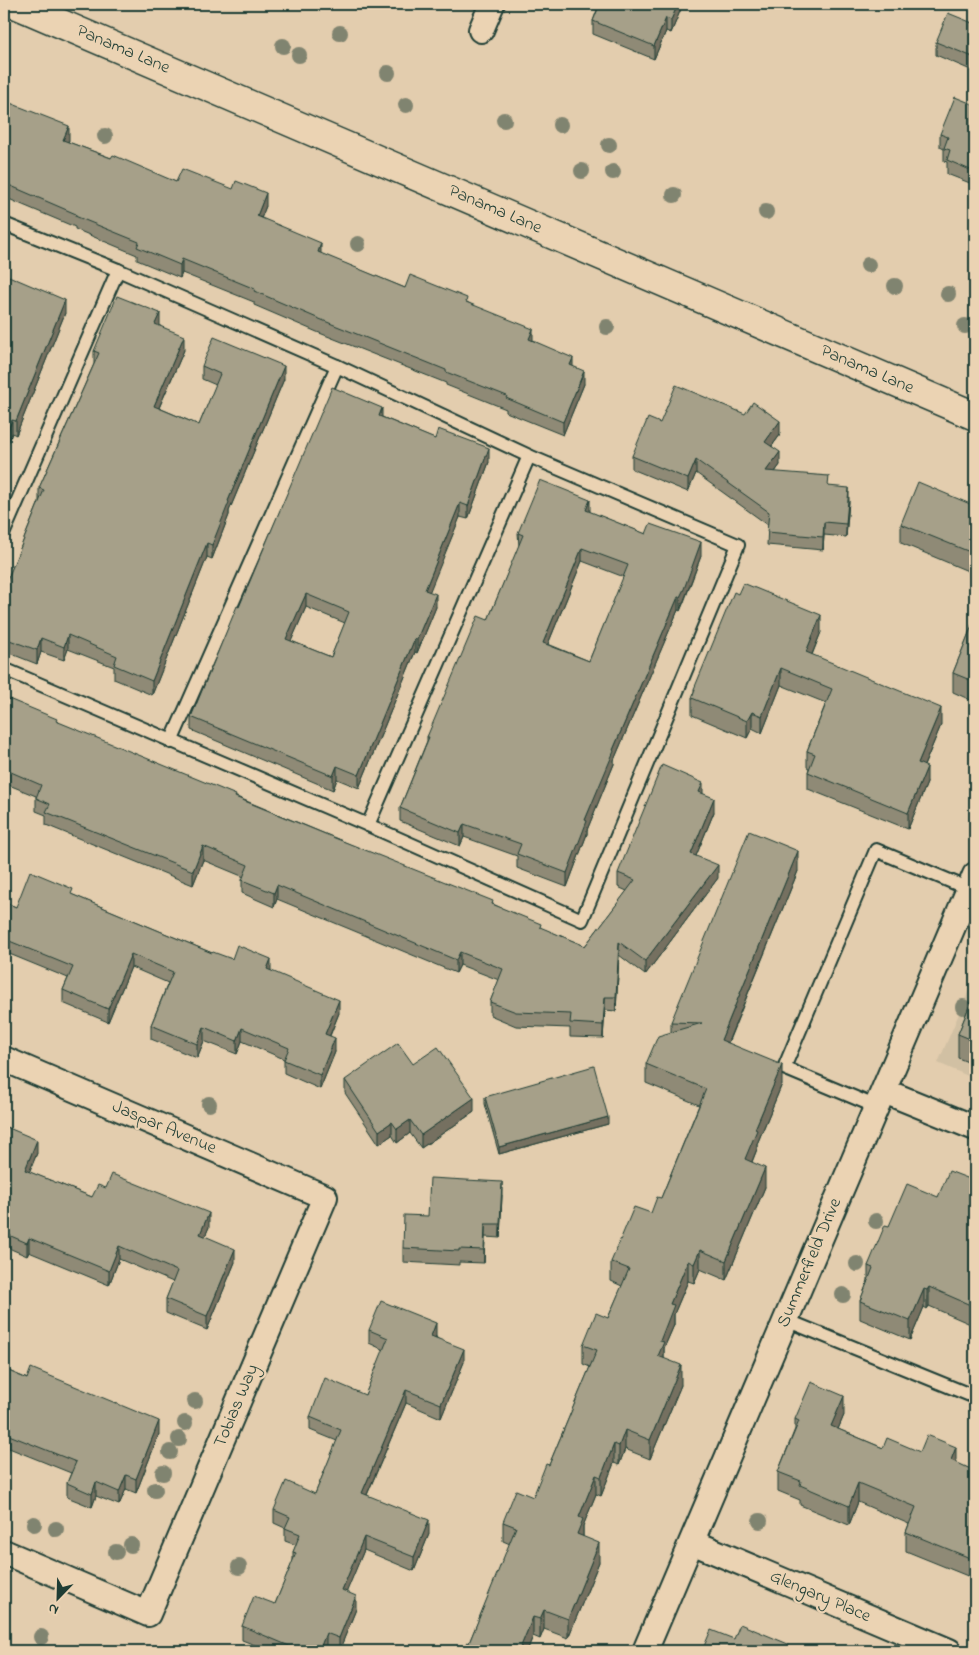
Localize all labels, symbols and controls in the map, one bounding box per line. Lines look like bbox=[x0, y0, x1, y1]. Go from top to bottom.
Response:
street label: Panama Lane bbox=[72, 19, 175, 82]
street label: Panama Lane bbox=[444, 179, 547, 242]
street label: Panama Lane bbox=[816, 339, 919, 402]
street label: Jaspar Avenue bbox=[108, 1094, 221, 1162]
street label: Summerfield Drive bbox=[771, 1193, 849, 1332]
street label: Tobias Way bbox=[208, 1360, 266, 1452]
street label: Glengary Place bbox=[765, 1564, 875, 1631]
north arrow bbox=[32, 1572, 82, 1622]
text: N bbox=[45, 1597, 62, 1620]

